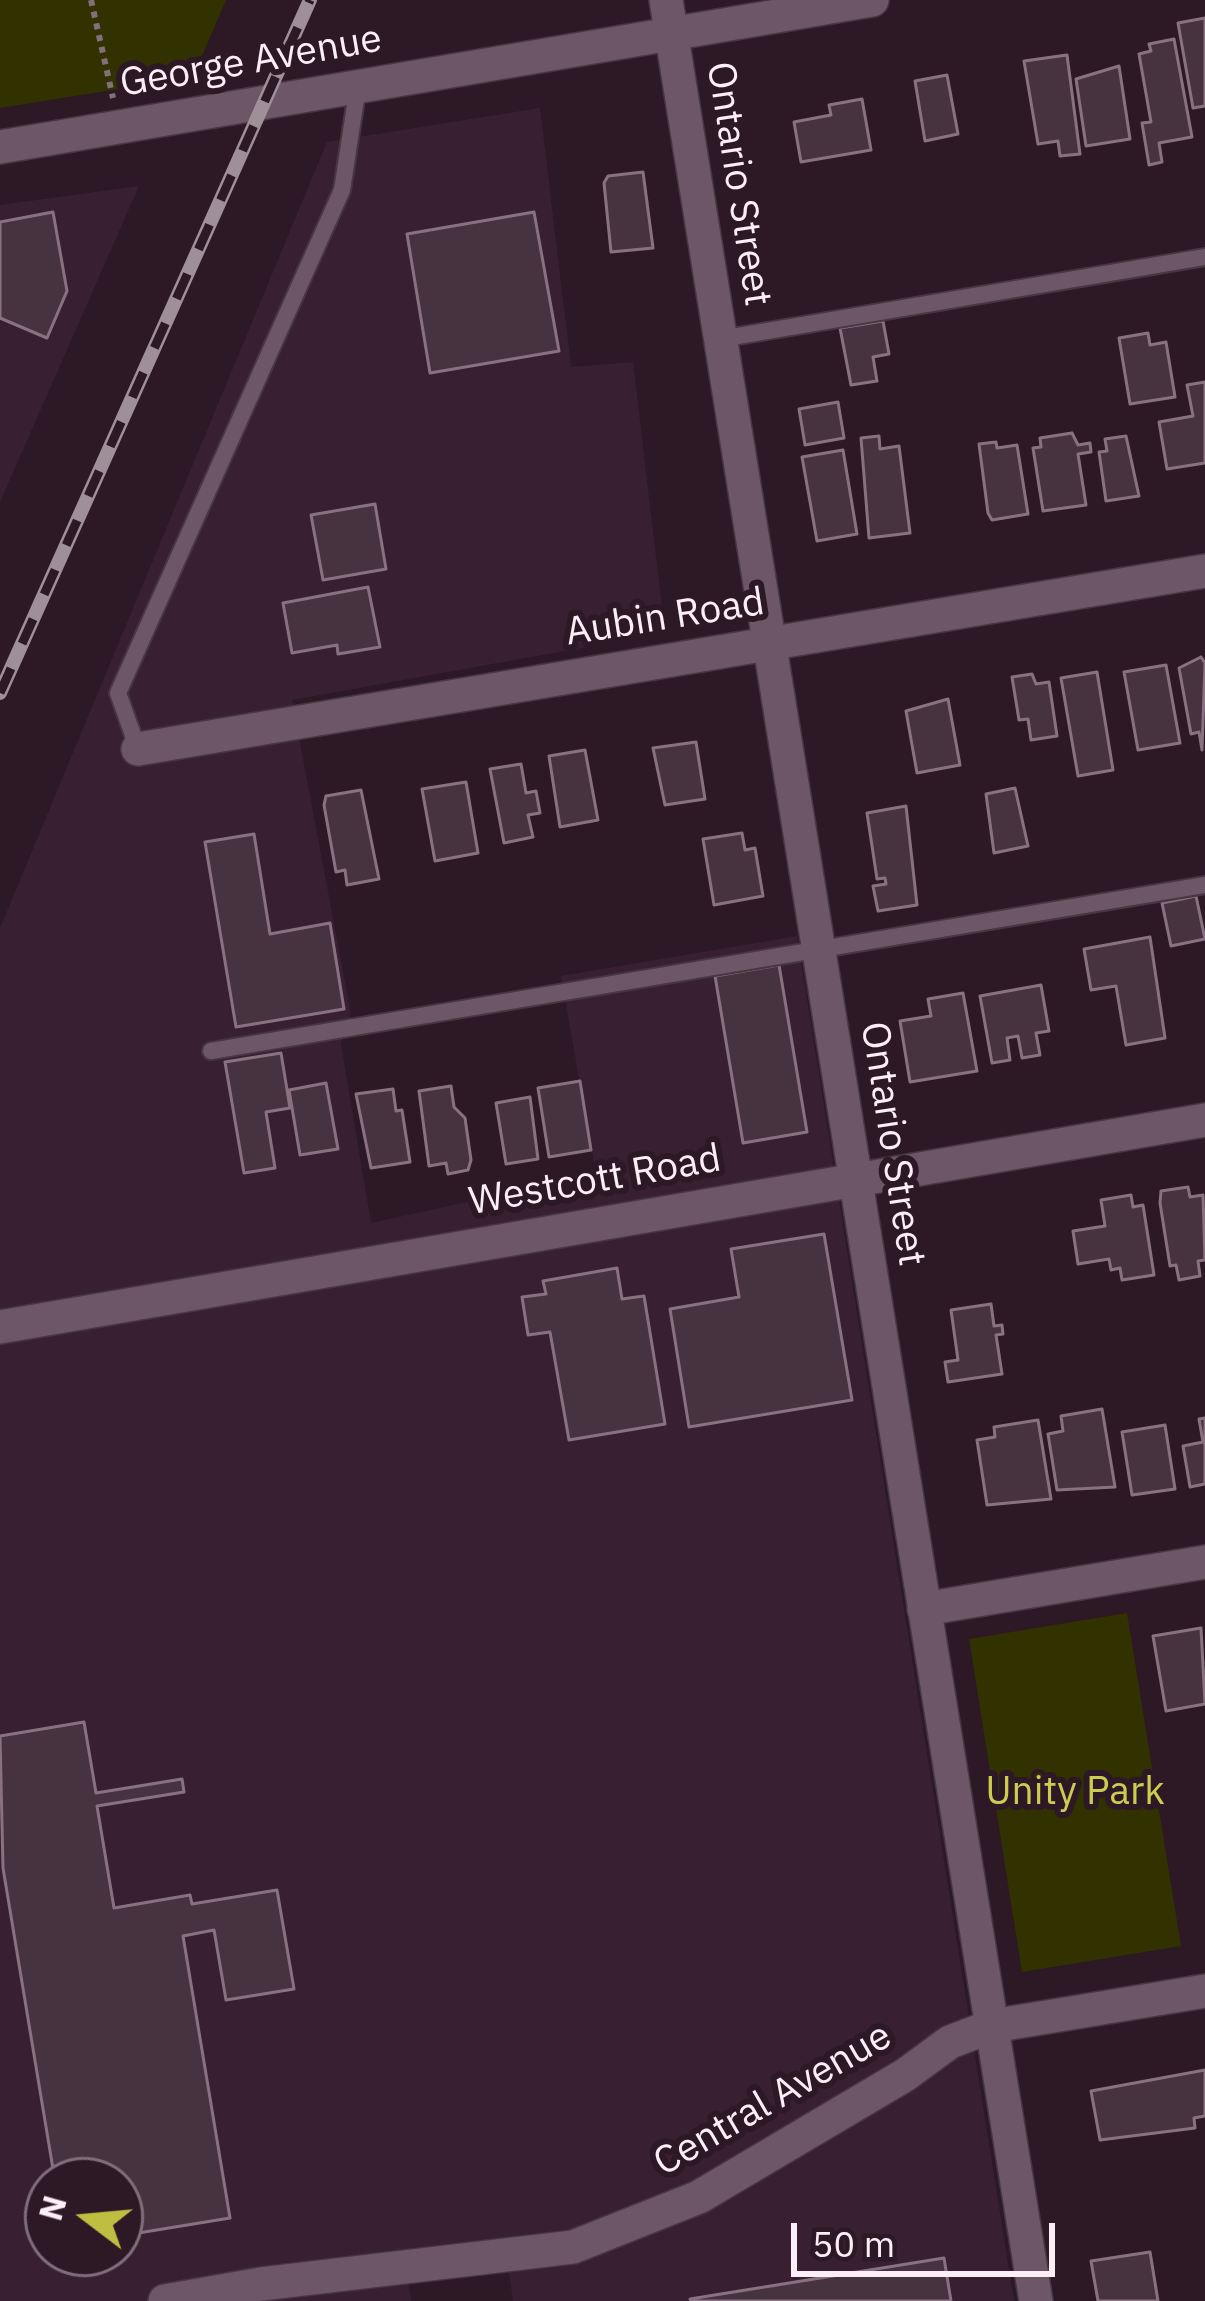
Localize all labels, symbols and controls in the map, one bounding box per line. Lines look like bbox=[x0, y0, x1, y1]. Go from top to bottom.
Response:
street label: George Avenue bbox=[116, 16, 386, 108]
street label: Ontario Street bbox=[696, 59, 780, 309]
street label: Aubin Road bbox=[562, 579, 768, 657]
street label: Ontario Street bbox=[850, 1019, 934, 1269]
street label: Westcott Road bbox=[465, 1136, 725, 1226]
park label: Unity Park bbox=[985, 1770, 1165, 1816]
street label: Central Avenue bbox=[646, 2013, 900, 2187]
north arrow bbox=[24, 2157, 144, 2277]
text: N bbox=[28, 2190, 76, 2225]
scale bar bbox=[797, 2199, 1061, 2273]
text: 50 m bbox=[812, 2220, 895, 2267]

